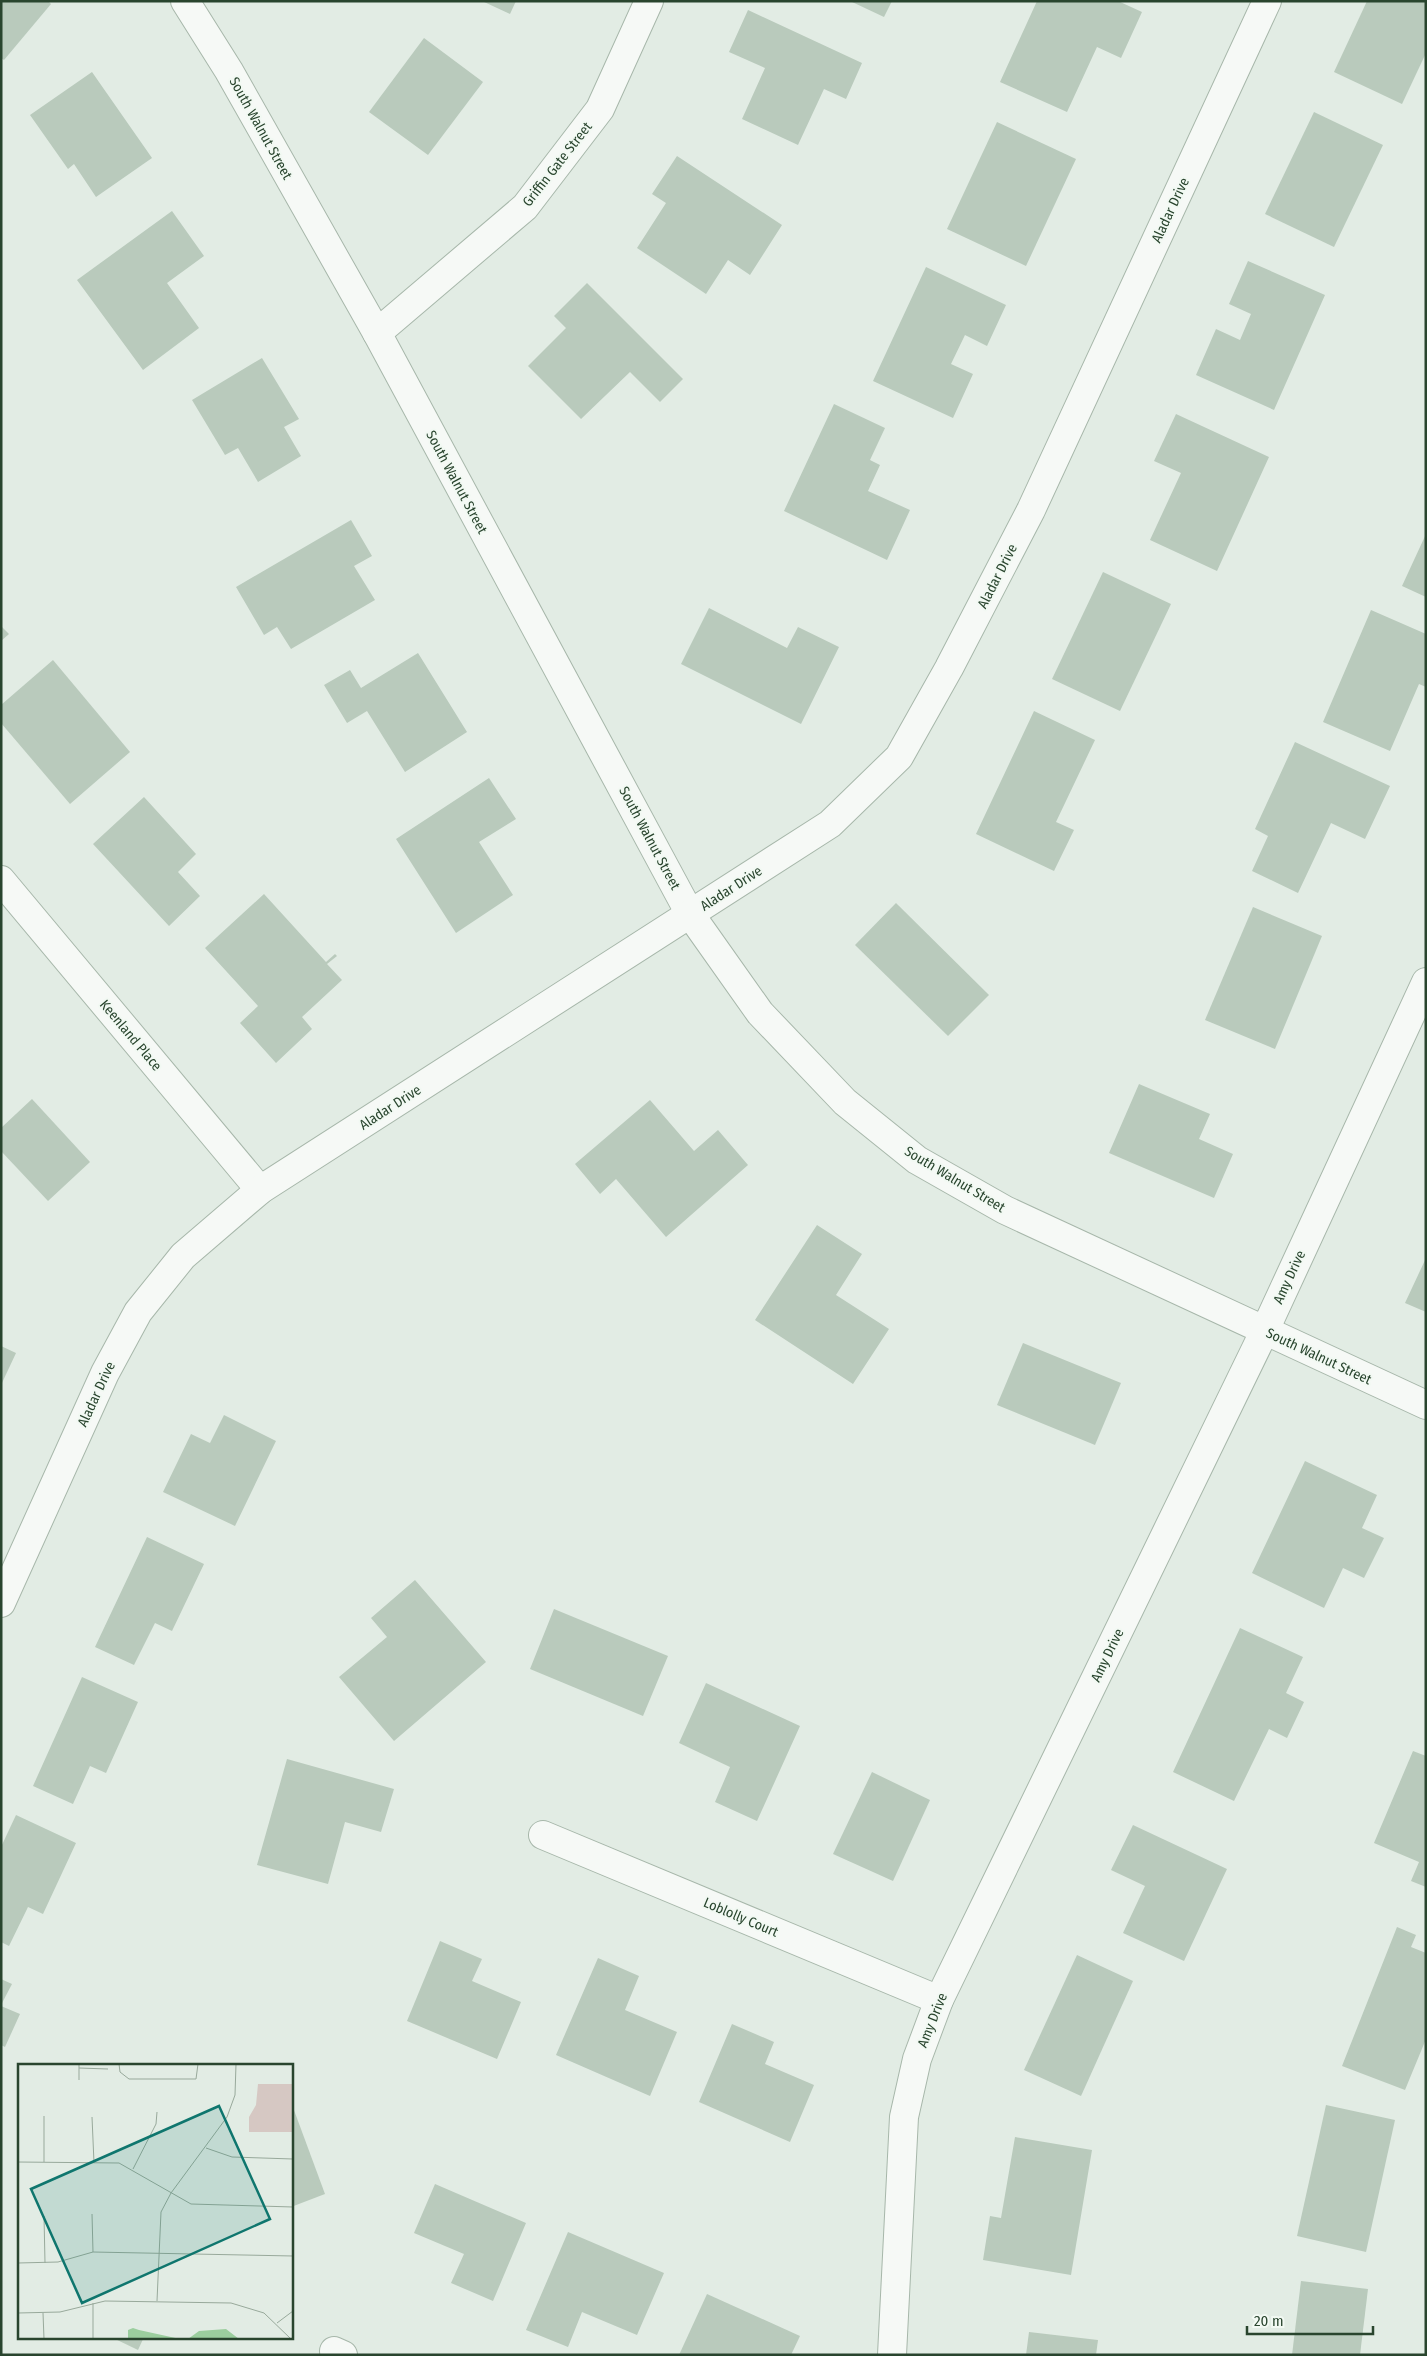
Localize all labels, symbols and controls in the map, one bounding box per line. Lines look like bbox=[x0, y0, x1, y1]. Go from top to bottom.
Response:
street label: South Walnut Street bbox=[225, 74, 296, 183]
street label: Griffin Gate Street bbox=[519, 118, 596, 210]
street label: Aladar Drive bbox=[1148, 175, 1193, 246]
street label: South Walnut Street bbox=[422, 428, 491, 537]
street label: Aladar Drive bbox=[974, 541, 1021, 611]
street label: South Walnut Street bbox=[615, 784, 684, 893]
street label: Aladar Drive bbox=[697, 862, 765, 915]
street label: Keenland Place bbox=[96, 996, 165, 1074]
street label: Aladar Drive bbox=[356, 1081, 424, 1134]
street label: South Walnut Street bbox=[901, 1143, 1008, 1216]
street label: Amy Drive bbox=[1270, 1248, 1309, 1307]
street label: South Walnut Street bbox=[1263, 1325, 1375, 1388]
street label: Aladar Drive bbox=[74, 1359, 119, 1430]
street label: Amy Drive bbox=[1087, 1626, 1128, 1685]
street label: Loblolly Court bbox=[701, 1894, 781, 1941]
street label: Amy Drive bbox=[914, 1990, 951, 2050]
inset map bbox=[18, 2064, 292, 2338]
scale bar bbox=[1247, 2304, 1373, 2336]
text: 20 m bbox=[1254, 2312, 1284, 2330]

